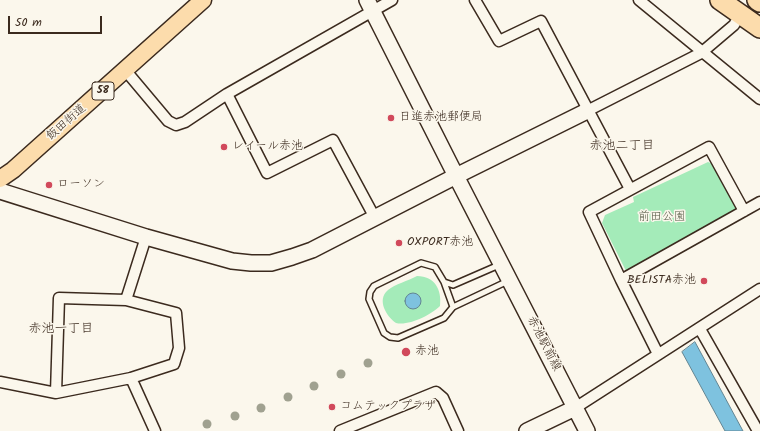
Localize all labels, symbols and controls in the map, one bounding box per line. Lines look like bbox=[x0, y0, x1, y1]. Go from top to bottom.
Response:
scale bar bbox=[10, 8, 104, 34]
text: 50 m bbox=[15, 13, 42, 32]
road number: 58 bbox=[92, 82, 114, 100]
street label: 飯田街道 bbox=[44, 102, 90, 144]
place label: 日進赤池郵便局 bbox=[399, 111, 483, 125]
marker: 日進赤池郵便局 bbox=[386, 113, 396, 123]
district label: 赤池二丁目 bbox=[590, 139, 654, 155]
place label: レイール赤池 bbox=[232, 140, 303, 154]
marker: レイール赤池 bbox=[219, 142, 229, 152]
place label: ローソン bbox=[57, 178, 105, 192]
marker: ローソン bbox=[44, 180, 54, 190]
park label: 前田公園 bbox=[638, 211, 686, 225]
place label: OXPORT赤池 bbox=[407, 236, 473, 250]
marker: OXPORT赤池 bbox=[394, 238, 404, 248]
place label: BELISTA赤池 bbox=[627, 274, 696, 288]
marker: BELISTA赤池 bbox=[699, 276, 709, 286]
street label: 赤池駅前線 bbox=[523, 314, 563, 374]
district label: 赤池一丁目 bbox=[29, 322, 93, 338]
place label: 赤池 bbox=[415, 345, 439, 359]
marker: 赤池 bbox=[400, 346, 412, 358]
place label: コムテックプラザ bbox=[340, 400, 436, 414]
marker: コムテックプラザ bbox=[327, 402, 337, 412]

